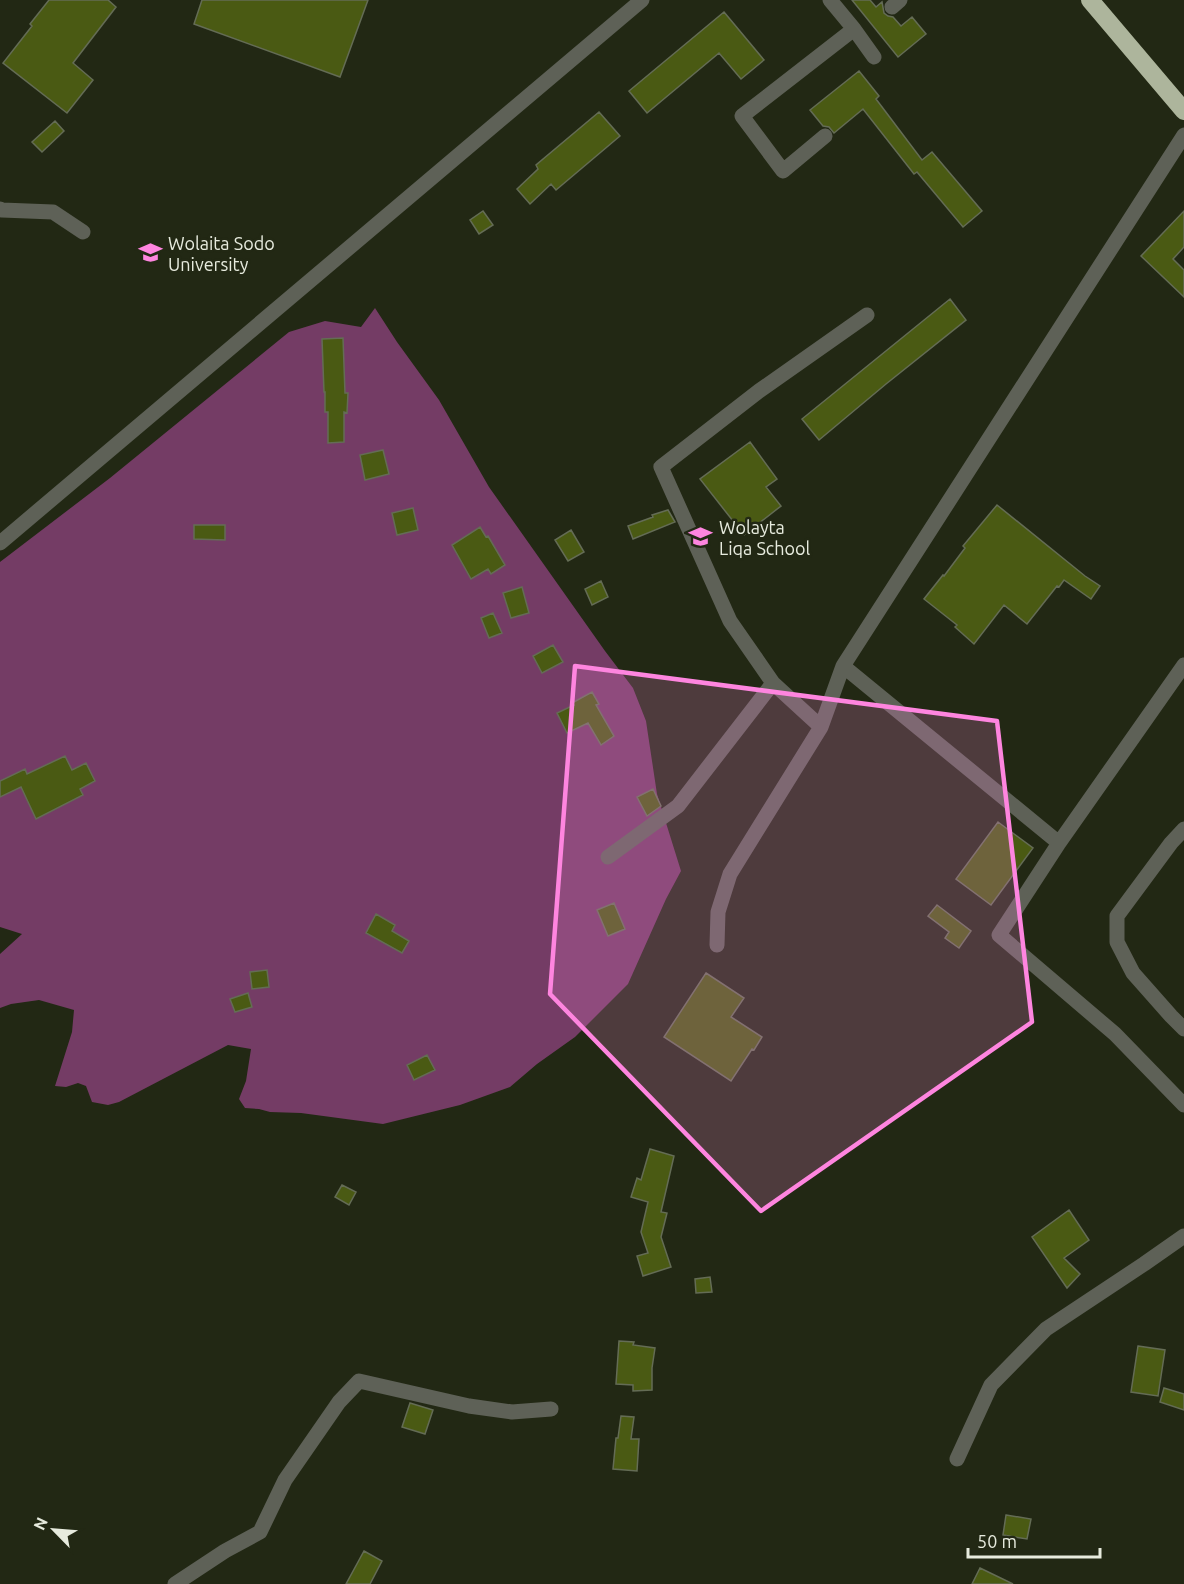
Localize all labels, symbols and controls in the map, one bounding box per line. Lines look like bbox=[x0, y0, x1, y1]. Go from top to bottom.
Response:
place label: Wolaita Sodo University bbox=[168, 233, 275, 274]
school or university icon: Wolaita Sodo University bbox=[137, 240, 163, 266]
place label: Wolayta Liqa School bbox=[719, 517, 811, 558]
school or university icon: Wolayta Liqa School bbox=[688, 524, 714, 550]
north arrow bbox=[24, 1500, 84, 1560]
text: N bbox=[30, 1514, 51, 1533]
scale bar bbox=[968, 1521, 1100, 1559]
text: 50 m bbox=[977, 1531, 1017, 1551]

